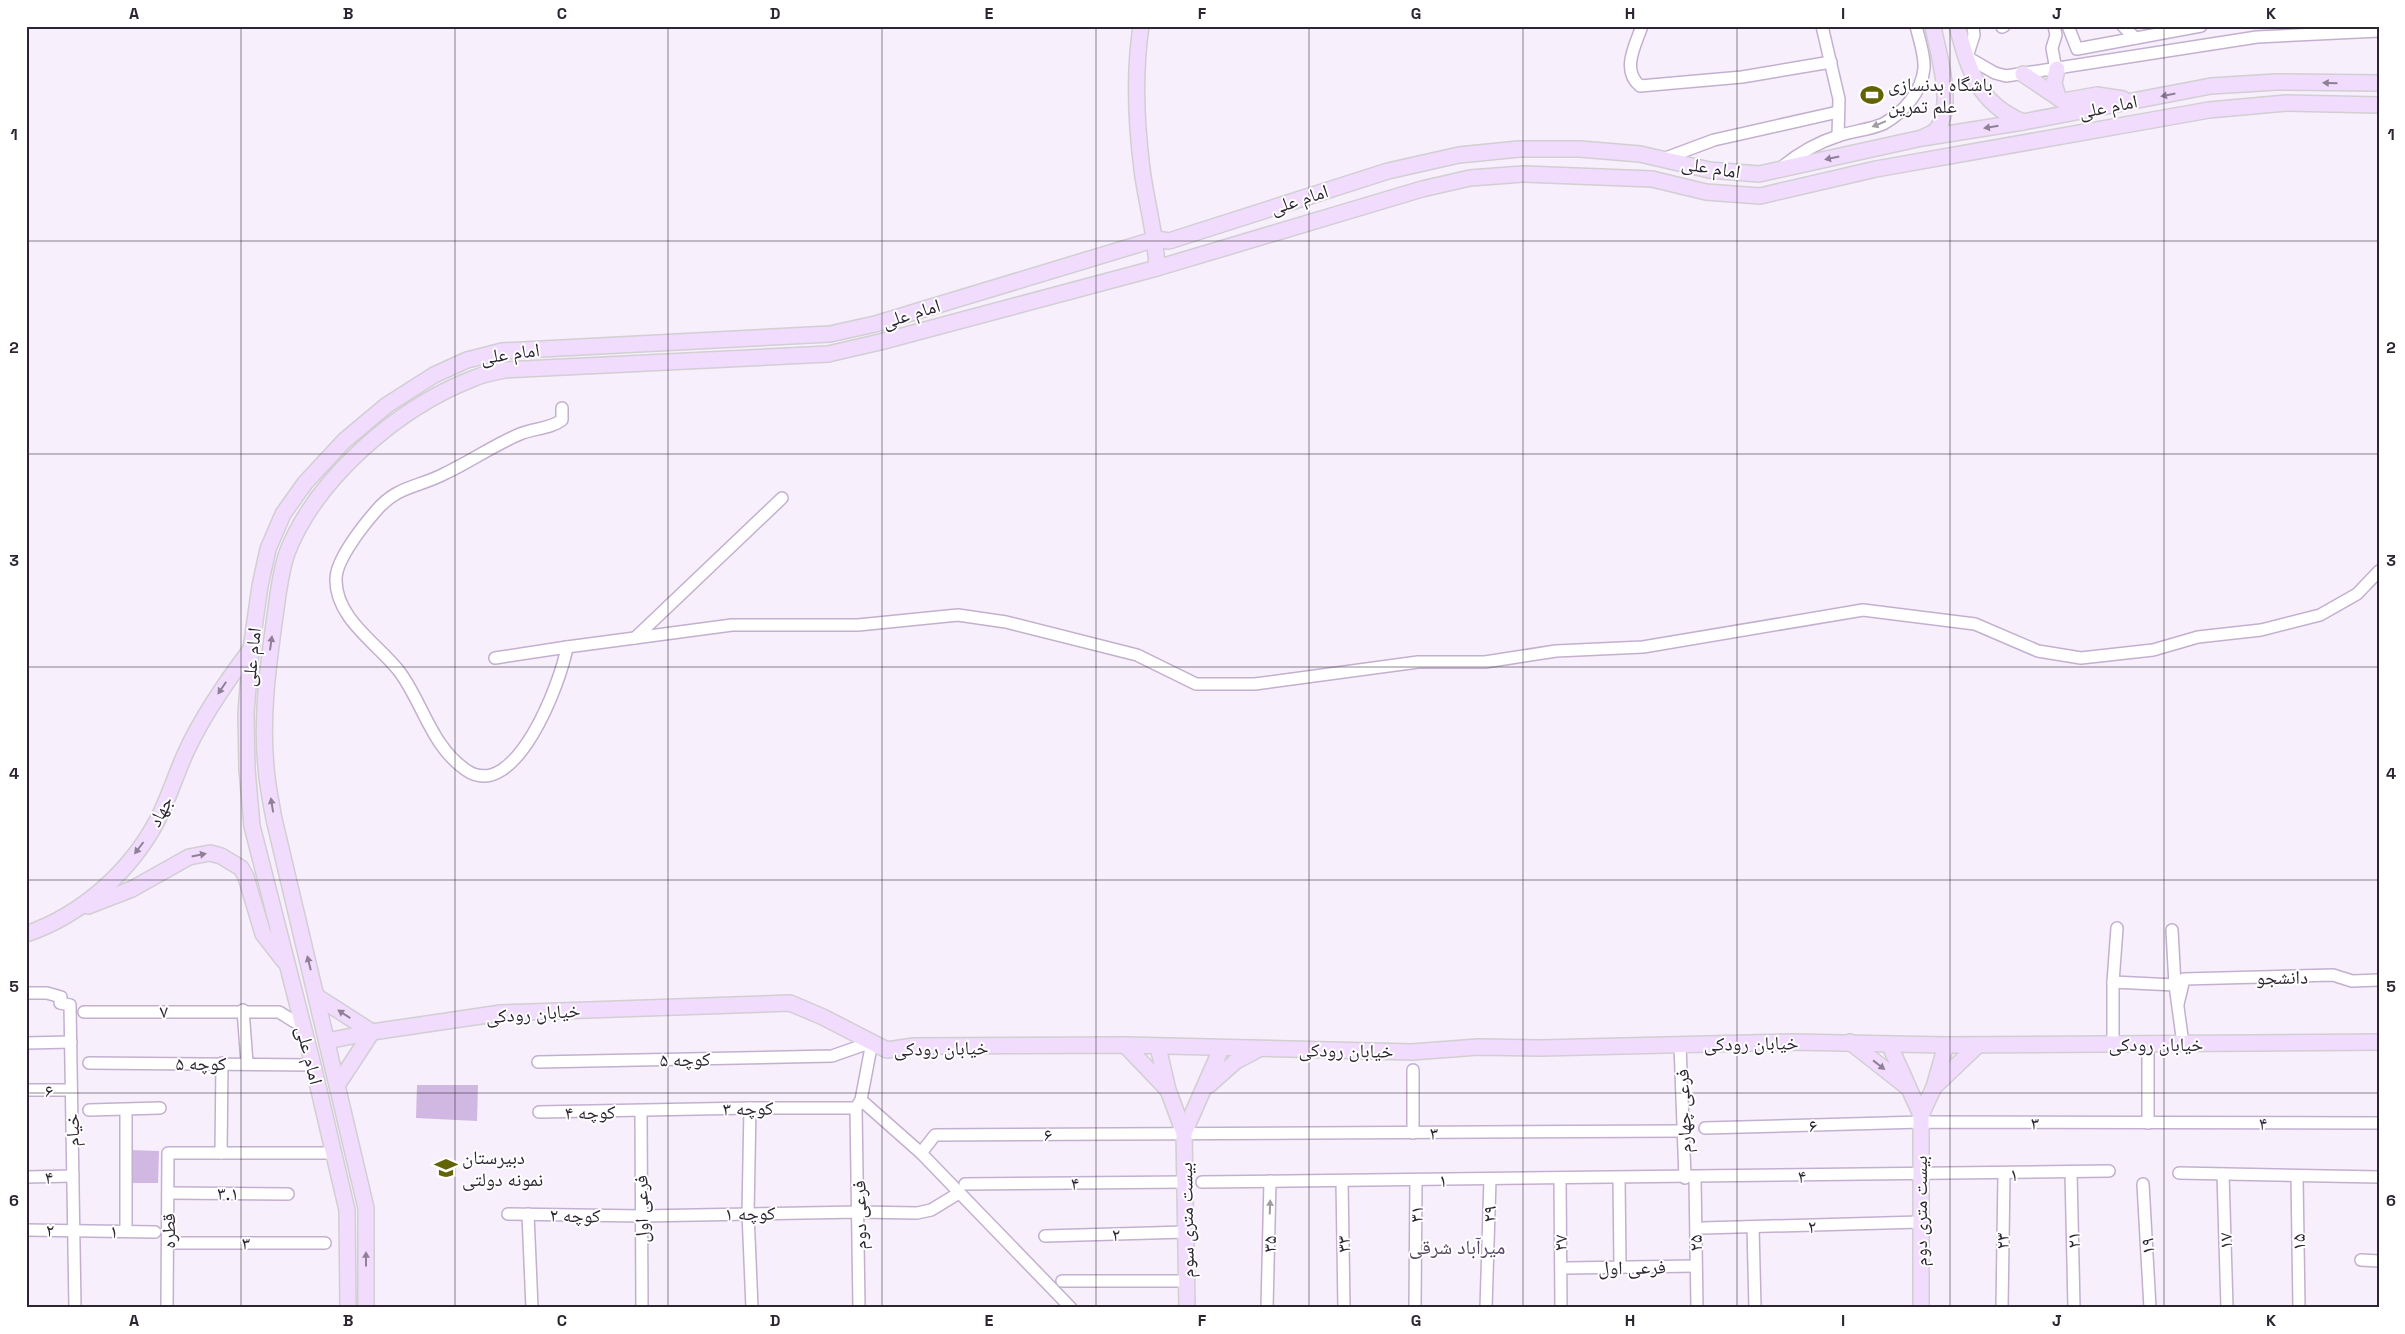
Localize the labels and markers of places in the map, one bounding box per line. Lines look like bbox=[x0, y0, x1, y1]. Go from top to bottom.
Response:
place label: باشگاه بدنسازی علم تمرین bbox=[1888, 72, 1993, 119]
sports icon: باشگاه بدنسازی علم تمرین bbox=[1859, 82, 1885, 108]
place label: دبیرستان نمونه دولتی bbox=[462, 1145, 543, 1192]
school or university icon: دبیرستان نمونه دولتی bbox=[433, 1155, 459, 1181]

